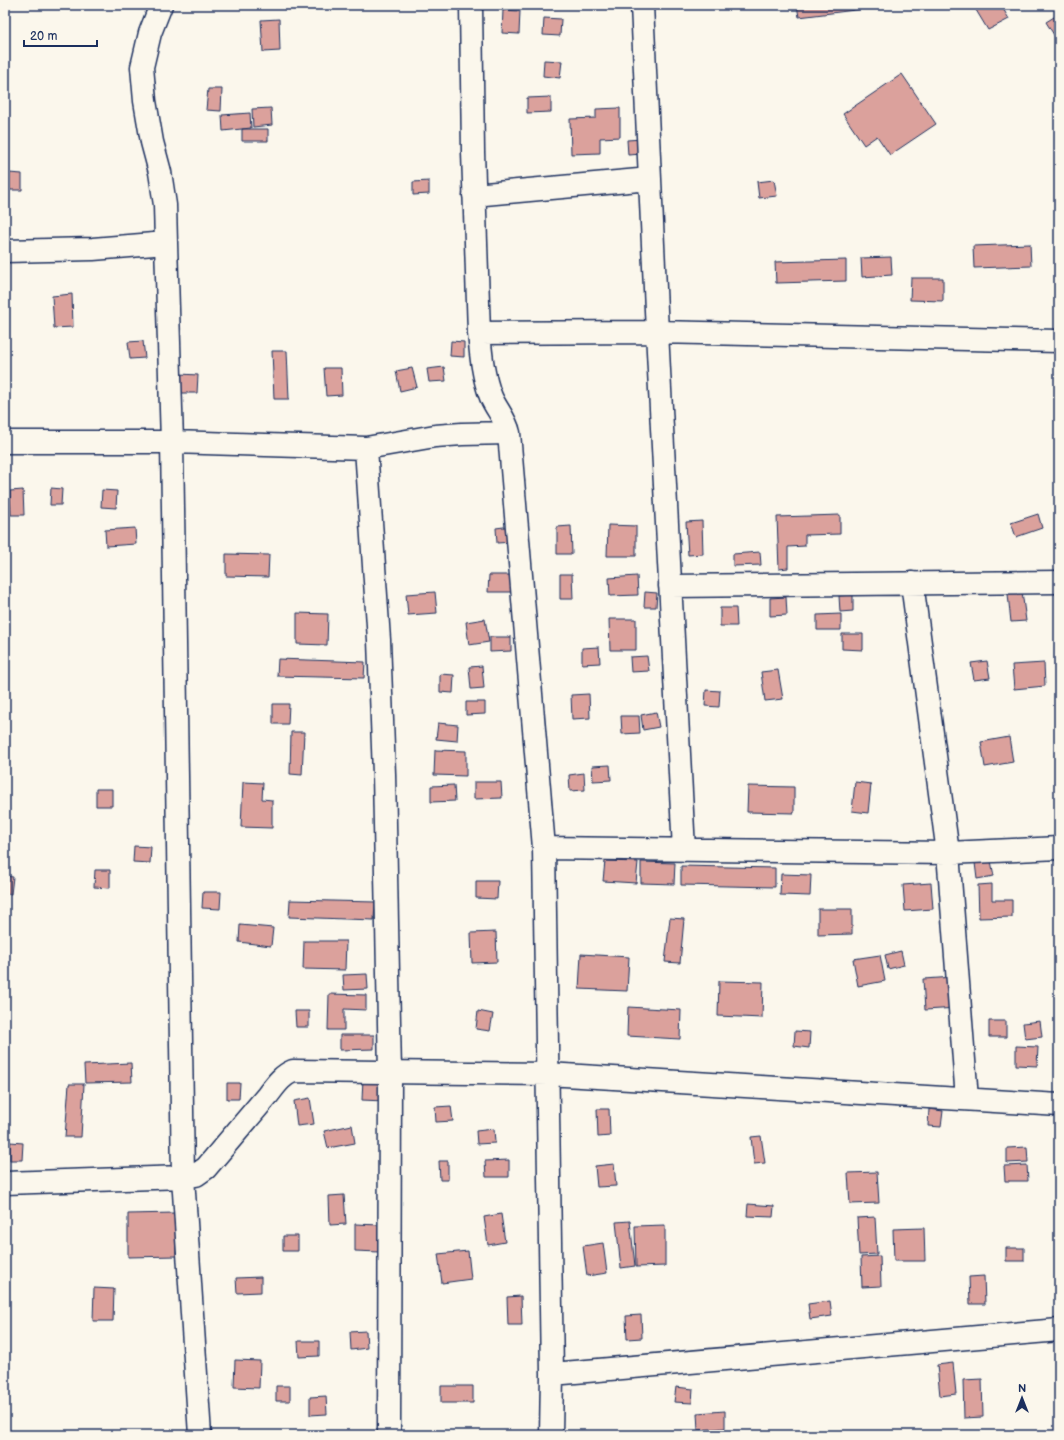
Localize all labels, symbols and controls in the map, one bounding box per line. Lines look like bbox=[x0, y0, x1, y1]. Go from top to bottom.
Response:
scale bar bbox=[24, 22, 97, 48]
text: 20 m bbox=[30, 29, 57, 44]
north arrow bbox=[1002, 1378, 1042, 1418]
text: N bbox=[1018, 1382, 1026, 1395]

